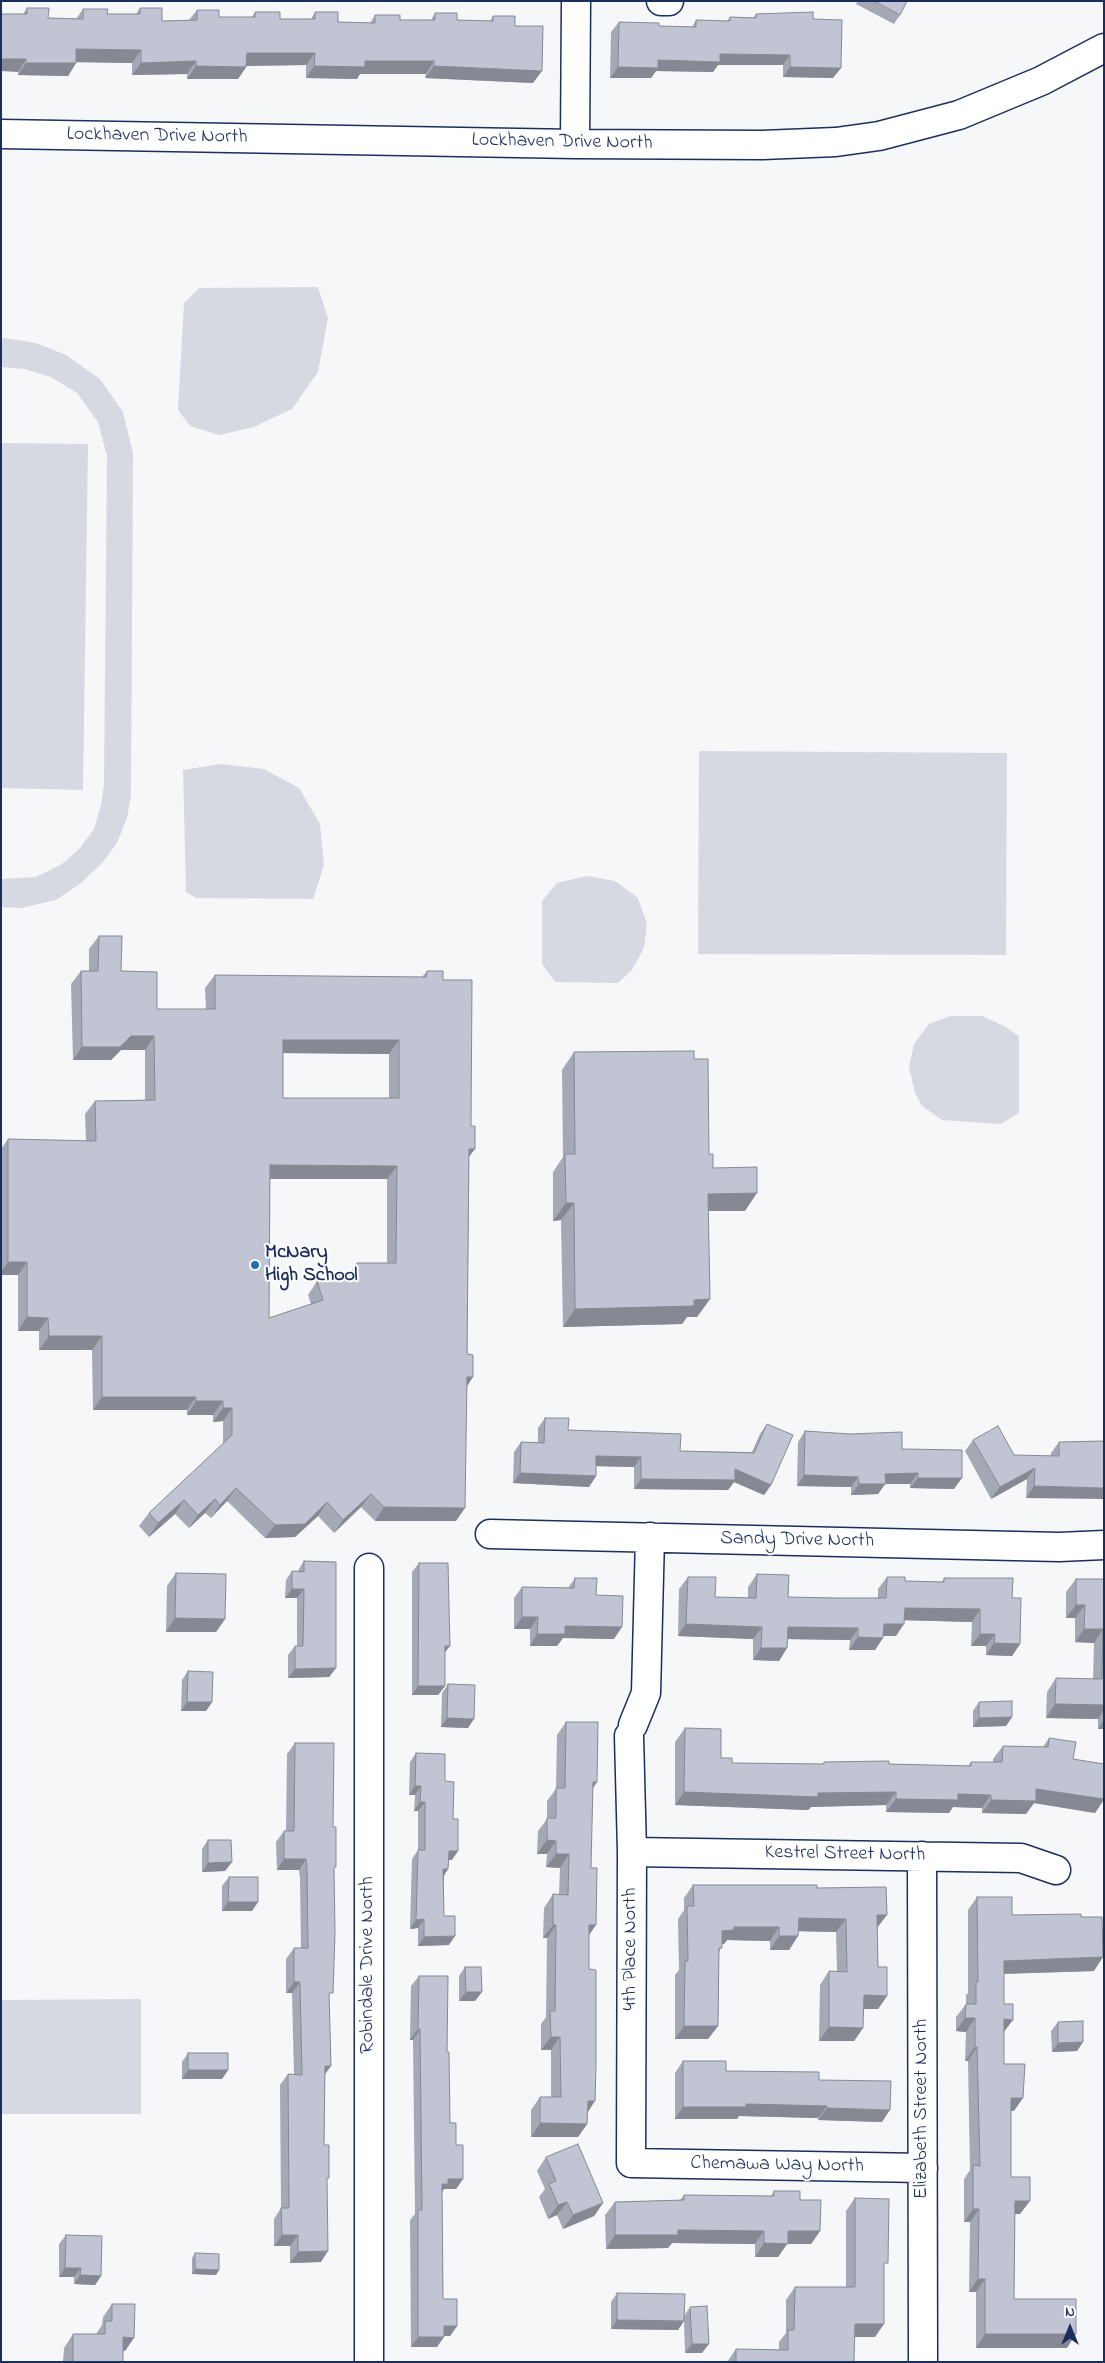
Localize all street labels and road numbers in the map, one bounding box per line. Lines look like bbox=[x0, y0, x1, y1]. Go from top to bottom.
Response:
street label: Lockhaven Drive North bbox=[66, 123, 248, 151]
street label: Lockhaven Drive North bbox=[471, 129, 653, 157]
street label: Sandy Drive North bbox=[720, 1528, 874, 1554]
street label: Kestrel Street North bbox=[764, 1842, 926, 1868]
street label: Robindale Drive North bbox=[357, 1876, 381, 2054]
street label: 4th Place North bbox=[620, 1887, 644, 2011]
street label: Elizabeth Street North bbox=[911, 2019, 935, 2199]
street label: Chemawa Way North bbox=[690, 2152, 864, 2180]

